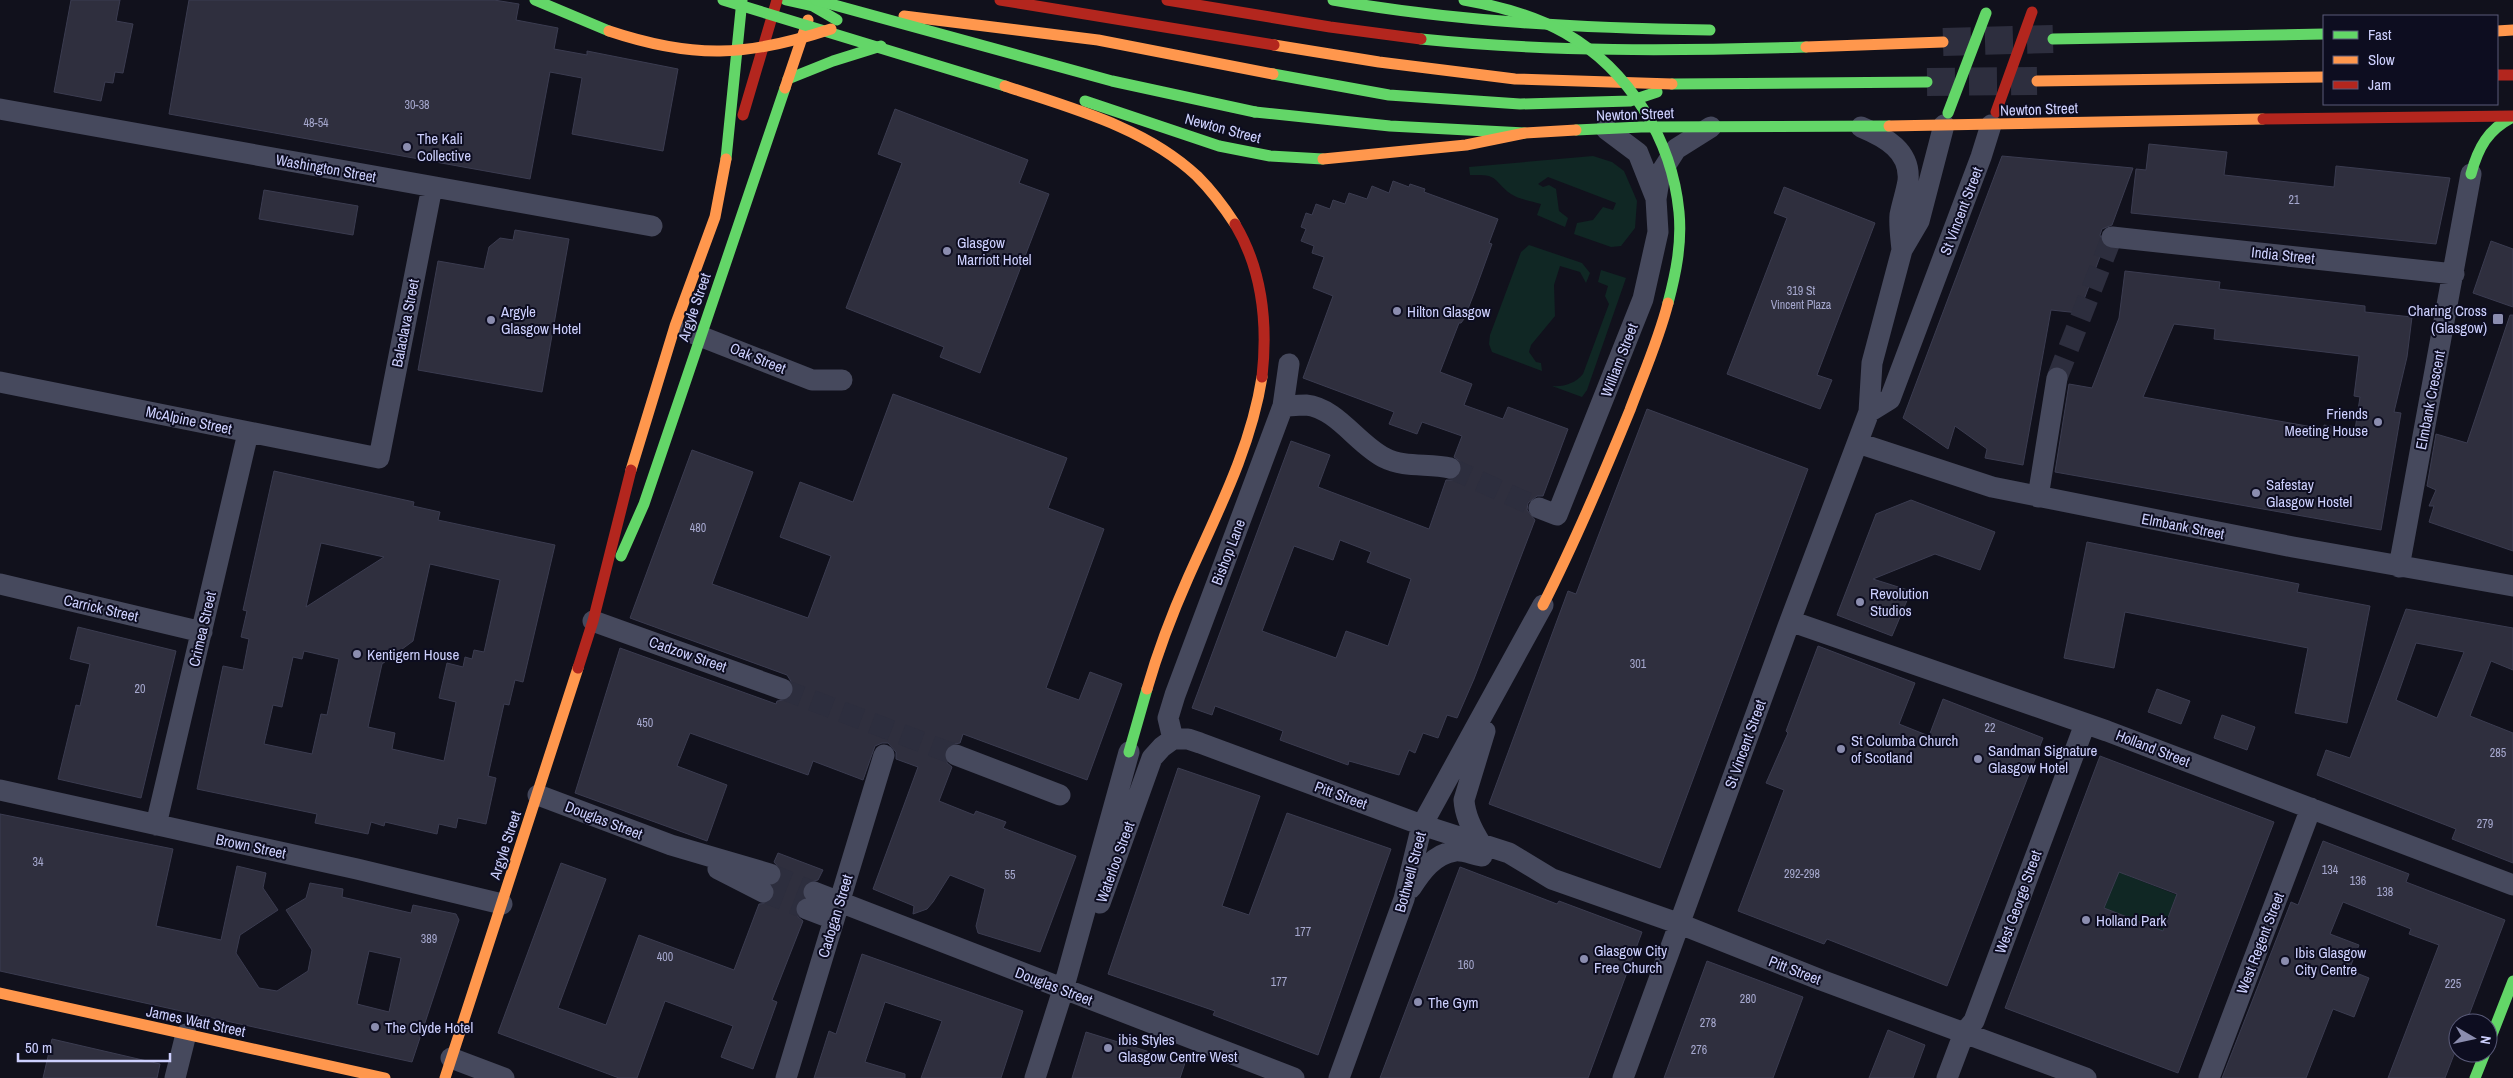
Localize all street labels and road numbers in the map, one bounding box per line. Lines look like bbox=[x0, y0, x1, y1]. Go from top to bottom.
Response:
street label: Newton Street bbox=[2000, 97, 2079, 121]
street label: Newton Street bbox=[1596, 102, 1675, 126]
street label: Newton Street bbox=[1183, 108, 1264, 148]
street label: Washington Street bbox=[274, 149, 378, 187]
street label: St Vincent Street bbox=[1935, 163, 1988, 258]
street label: India Street bbox=[2250, 241, 2316, 269]
street label: Argyle Street bbox=[672, 269, 716, 345]
street label: Balaclava Street bbox=[386, 276, 424, 369]
street label: William Street bbox=[1595, 320, 1643, 400]
street label: Oak Street bbox=[727, 337, 790, 379]
street label: Elmbank Crescent bbox=[2410, 348, 2450, 451]
street label: McAlpine Street bbox=[144, 401, 235, 439]
street label: Elmbank Street bbox=[2140, 508, 2227, 544]
street label: Bishop Lane bbox=[1206, 516, 1250, 588]
street label: Carrick Street bbox=[62, 589, 141, 627]
street label: Crimea Street bbox=[183, 589, 221, 669]
street label: Cadzow Street bbox=[646, 631, 730, 677]
street label: St Vincent Street bbox=[1719, 696, 1771, 791]
street label: Holland Street bbox=[2113, 724, 2194, 772]
street label: Pitt Street bbox=[1312, 776, 1371, 814]
street label: Douglas Street bbox=[562, 796, 646, 845]
street label: Argyle Street bbox=[484, 807, 526, 883]
street label: Waterloo Street bbox=[1091, 818, 1140, 906]
street label: Brown Street bbox=[214, 828, 289, 864]
street label: Bothwell Street bbox=[1389, 829, 1431, 915]
street label: West George Street bbox=[1990, 847, 2047, 957]
street label: Cadogan Street bbox=[812, 871, 858, 960]
street label: West Regent Street bbox=[2231, 889, 2289, 997]
street label: Pitt Street bbox=[1766, 950, 1825, 990]
street label: Douglas Street bbox=[1012, 962, 1096, 1011]
street label: James Watt Street bbox=[145, 1000, 248, 1042]

